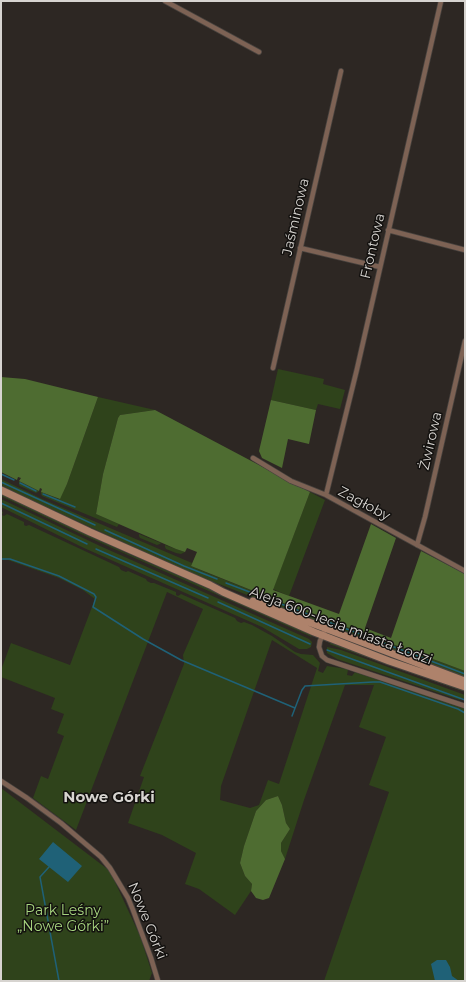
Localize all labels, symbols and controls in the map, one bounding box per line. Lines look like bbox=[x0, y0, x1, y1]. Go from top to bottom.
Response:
street label: Jaśminowa bbox=[279, 177, 313, 257]
street label: Frontowa bbox=[357, 212, 389, 280]
street label: Żwirowa bbox=[416, 410, 446, 472]
street label: Zagłoby bbox=[335, 483, 393, 525]
street label: Aleja 600-lecia miasta Łodzi bbox=[247, 583, 435, 669]
district label: Nowe Górki bbox=[63, 789, 155, 807]
street label: Nowe Górki bbox=[124, 880, 170, 962]
park label: Park Leśny „Nowe Górki” bbox=[17, 903, 109, 936]

